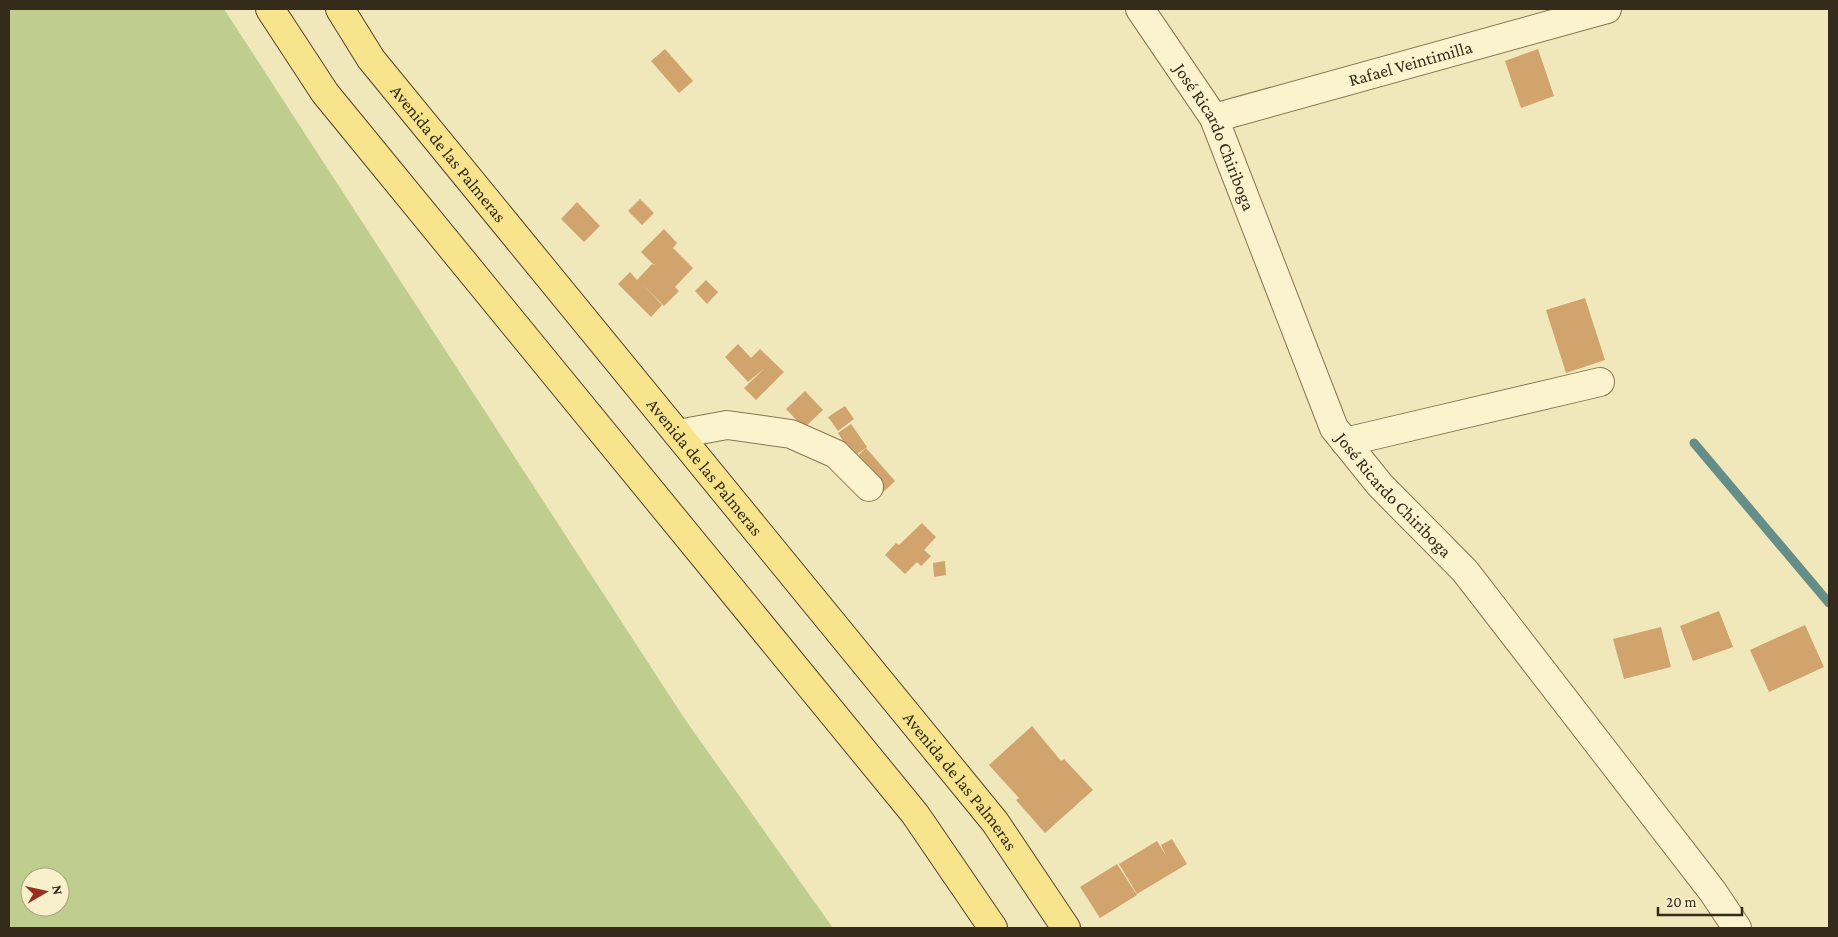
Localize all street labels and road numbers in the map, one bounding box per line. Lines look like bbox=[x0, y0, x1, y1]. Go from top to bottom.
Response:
street label: Rafael Veintimilla bbox=[1347, 37, 1475, 90]
street label: José Ricardo Chiriboga bbox=[1169, 58, 1259, 213]
street label: Avenida de las Palmeras bbox=[386, 81, 510, 226]
street label: Avenida de las Palmeras bbox=[643, 394, 767, 540]
street label: José Ricardo Chiriboga bbox=[1330, 427, 1456, 562]
street label: Avenida de las Palmeras bbox=[899, 708, 1021, 854]

